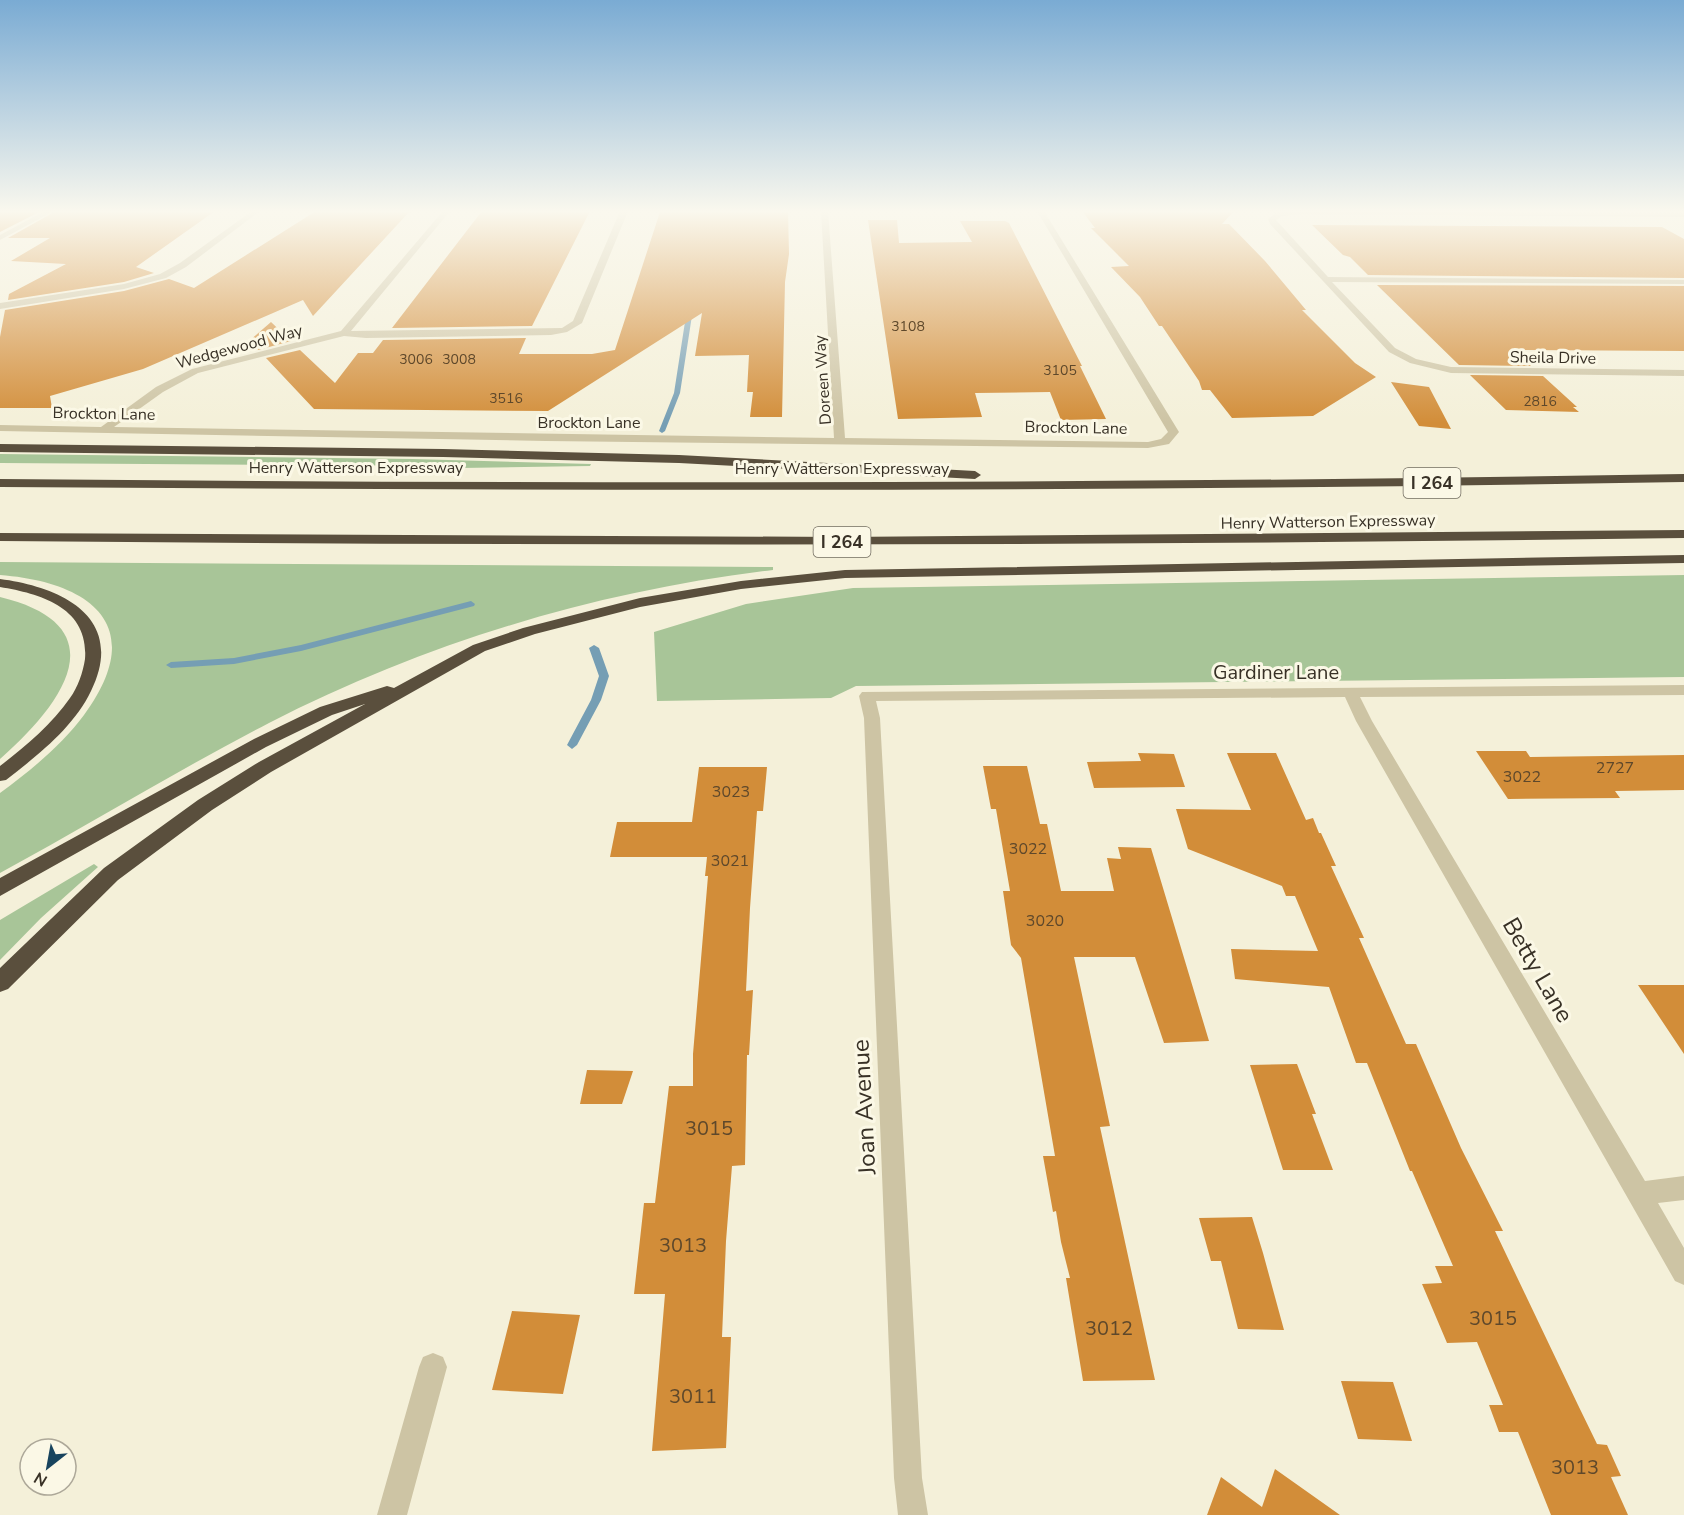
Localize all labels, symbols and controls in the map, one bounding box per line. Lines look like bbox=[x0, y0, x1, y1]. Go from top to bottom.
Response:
house number: 3108 bbox=[891, 317, 925, 336]
street label: Wedgewood Way bbox=[174, 319, 306, 374]
street label: Doreen Way bbox=[809, 334, 837, 426]
street label: Sheila Drive bbox=[1510, 346, 1596, 370]
house number: 3006 bbox=[399, 350, 433, 369]
house number: 3008 bbox=[442, 350, 476, 369]
house number: 3105 bbox=[1043, 361, 1077, 380]
house number: 3516 bbox=[489, 389, 523, 408]
house number: 2816 bbox=[1523, 392, 1557, 411]
street label: Brockton Lane bbox=[52, 402, 156, 426]
street label: Brockton Lane bbox=[538, 412, 640, 434]
street label: Brockton Lane bbox=[1024, 416, 1128, 440]
street label: Henry Watterson Expressway bbox=[249, 457, 464, 479]
street label: Henry Watterson Expressway bbox=[735, 458, 950, 480]
road number: I 264 bbox=[1404, 468, 1460, 498]
street label: Henry Watterson Expressway bbox=[1220, 509, 1436, 535]
road number: I 264 bbox=[814, 527, 870, 557]
street label: Gardiner Lane bbox=[1213, 659, 1339, 686]
house number: 2727 bbox=[1596, 757, 1634, 779]
house number: 3022 bbox=[1503, 766, 1541, 788]
house number: 3023 bbox=[712, 781, 750, 803]
house number: 3022 bbox=[1009, 838, 1047, 860]
house number: 3021 bbox=[711, 850, 749, 872]
house number: 3020 bbox=[1026, 910, 1064, 932]
street label: Betty Lane bbox=[1495, 912, 1581, 1028]
street label: Joan Avenue bbox=[844, 1039, 884, 1176]
house number: 3015 bbox=[685, 1115, 733, 1142]
house number: 3013 bbox=[659, 1232, 707, 1259]
house number: 3015 bbox=[1469, 1305, 1517, 1332]
house number: 3012 bbox=[1085, 1315, 1133, 1342]
house number: 3011 bbox=[669, 1383, 717, 1410]
north arrow bbox=[18, 1437, 78, 1497]
house number: 3013 bbox=[1551, 1454, 1599, 1481]
text: N bbox=[30, 1466, 52, 1492]

